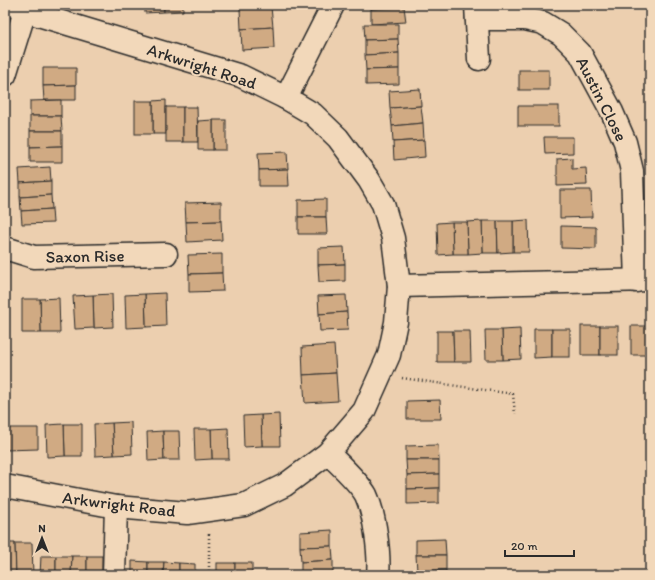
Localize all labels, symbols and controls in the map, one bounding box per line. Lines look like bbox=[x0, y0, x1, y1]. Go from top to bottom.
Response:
street label: Arkwright Road bbox=[145, 39, 259, 93]
street label: Austin Close bbox=[572, 54, 632, 144]
street label: Saxon Rise bbox=[45, 245, 125, 267]
street label: Arkwright Road bbox=[61, 487, 177, 521]
north arrow bbox=[22, 518, 62, 558]
text: N bbox=[38, 522, 46, 535]
scale bar bbox=[505, 532, 574, 558]
text: 20 m bbox=[511, 539, 538, 553]

